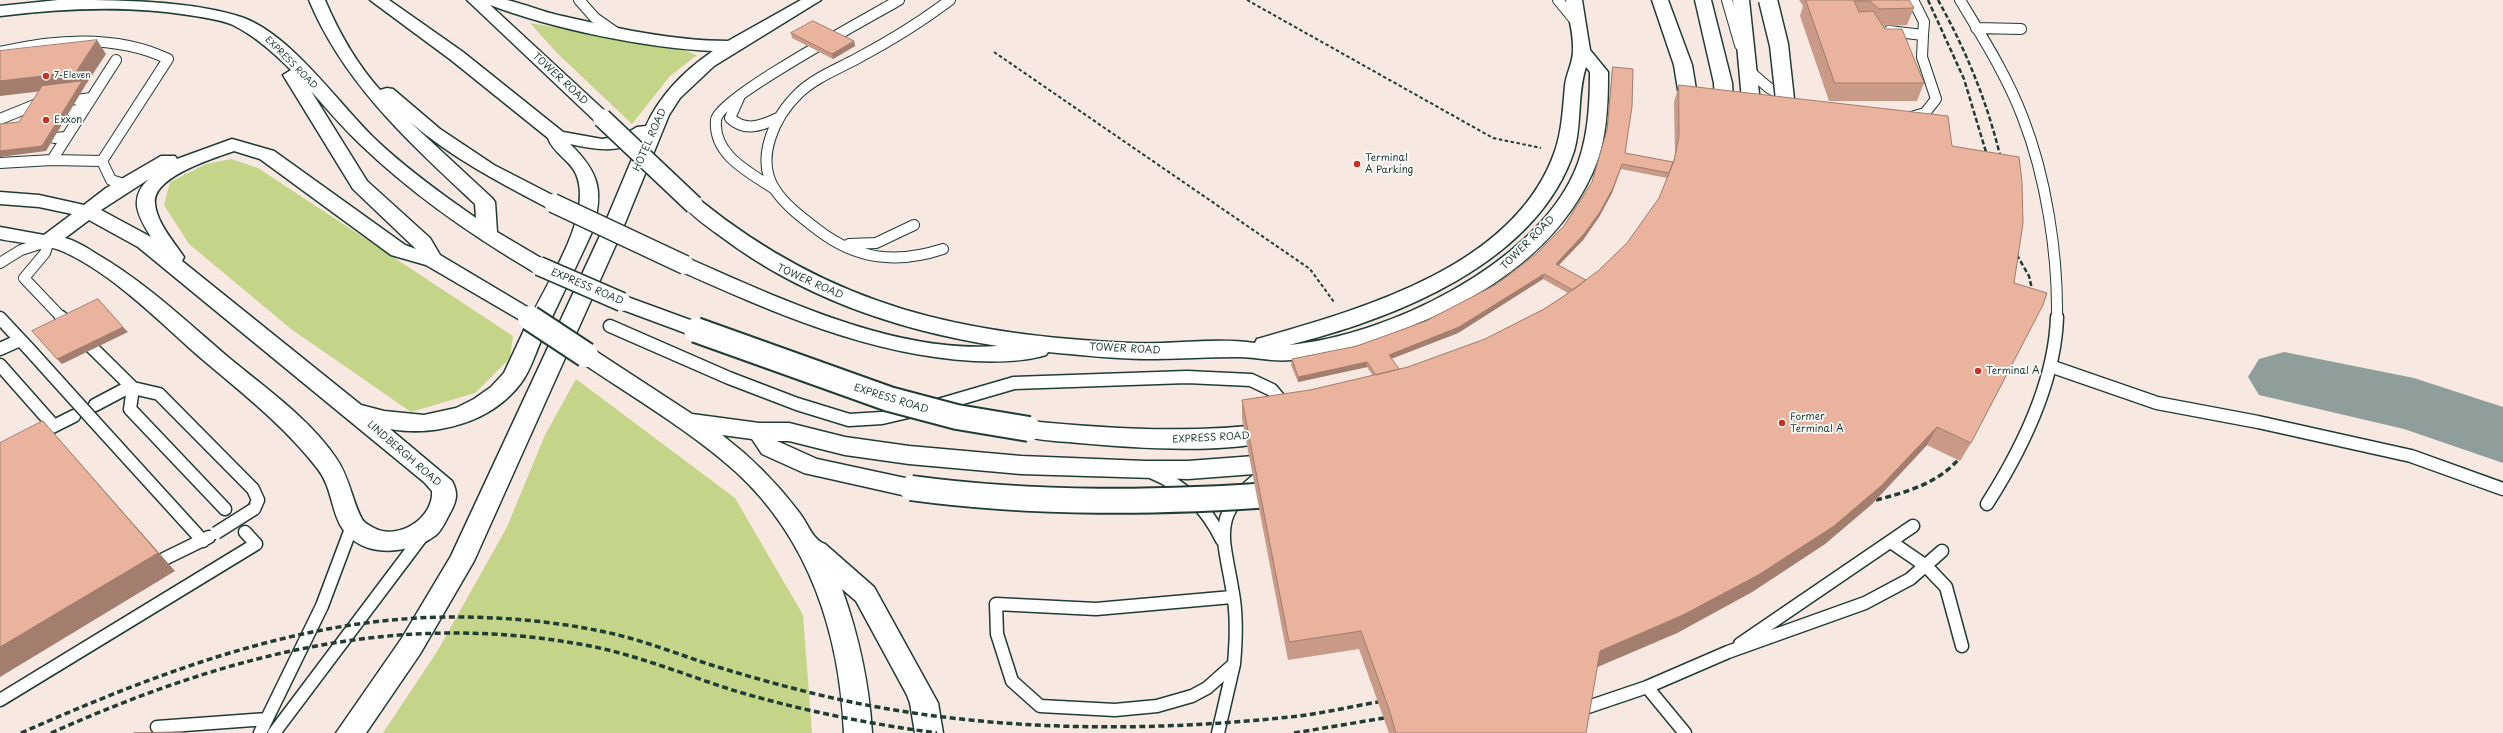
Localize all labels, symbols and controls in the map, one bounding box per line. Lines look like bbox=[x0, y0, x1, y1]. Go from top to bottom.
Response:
street label: EXPRESS ROAD bbox=[263, 35, 319, 91]
street label: TOWER ROAD bbox=[530, 50, 590, 108]
marker: 7-Eleven bbox=[41, 71, 51, 81]
place label: 7-Eleven bbox=[54, 71, 91, 81]
street label: HOTEL ROAD bbox=[631, 107, 669, 173]
place label: Exxon bbox=[54, 114, 82, 126]
marker: Exxon bbox=[41, 115, 51, 125]
place label: Terminal A Parking bbox=[1365, 152, 1413, 176]
marker: Terminal A Parking bbox=[1352, 159, 1362, 169]
street label: TOWER ROAD bbox=[1499, 214, 1557, 272]
street label: TOWER ROAD bbox=[775, 262, 845, 302]
street label: EXPRESS ROAD bbox=[549, 266, 625, 308]
street label: TOWER ROAD bbox=[1089, 341, 1161, 357]
place label: Terminal A bbox=[1986, 365, 2040, 377]
marker: Terminal A bbox=[1973, 366, 1983, 376]
street label: EXPRESS ROAD bbox=[852, 382, 930, 416]
place label: Former Terminal A bbox=[1790, 411, 1844, 434]
marker: Former Terminal A bbox=[1777, 418, 1787, 428]
street label: LINDBERGH ROAD bbox=[365, 419, 443, 489]
street label: EXPRESS ROAD bbox=[1172, 430, 1250, 446]

